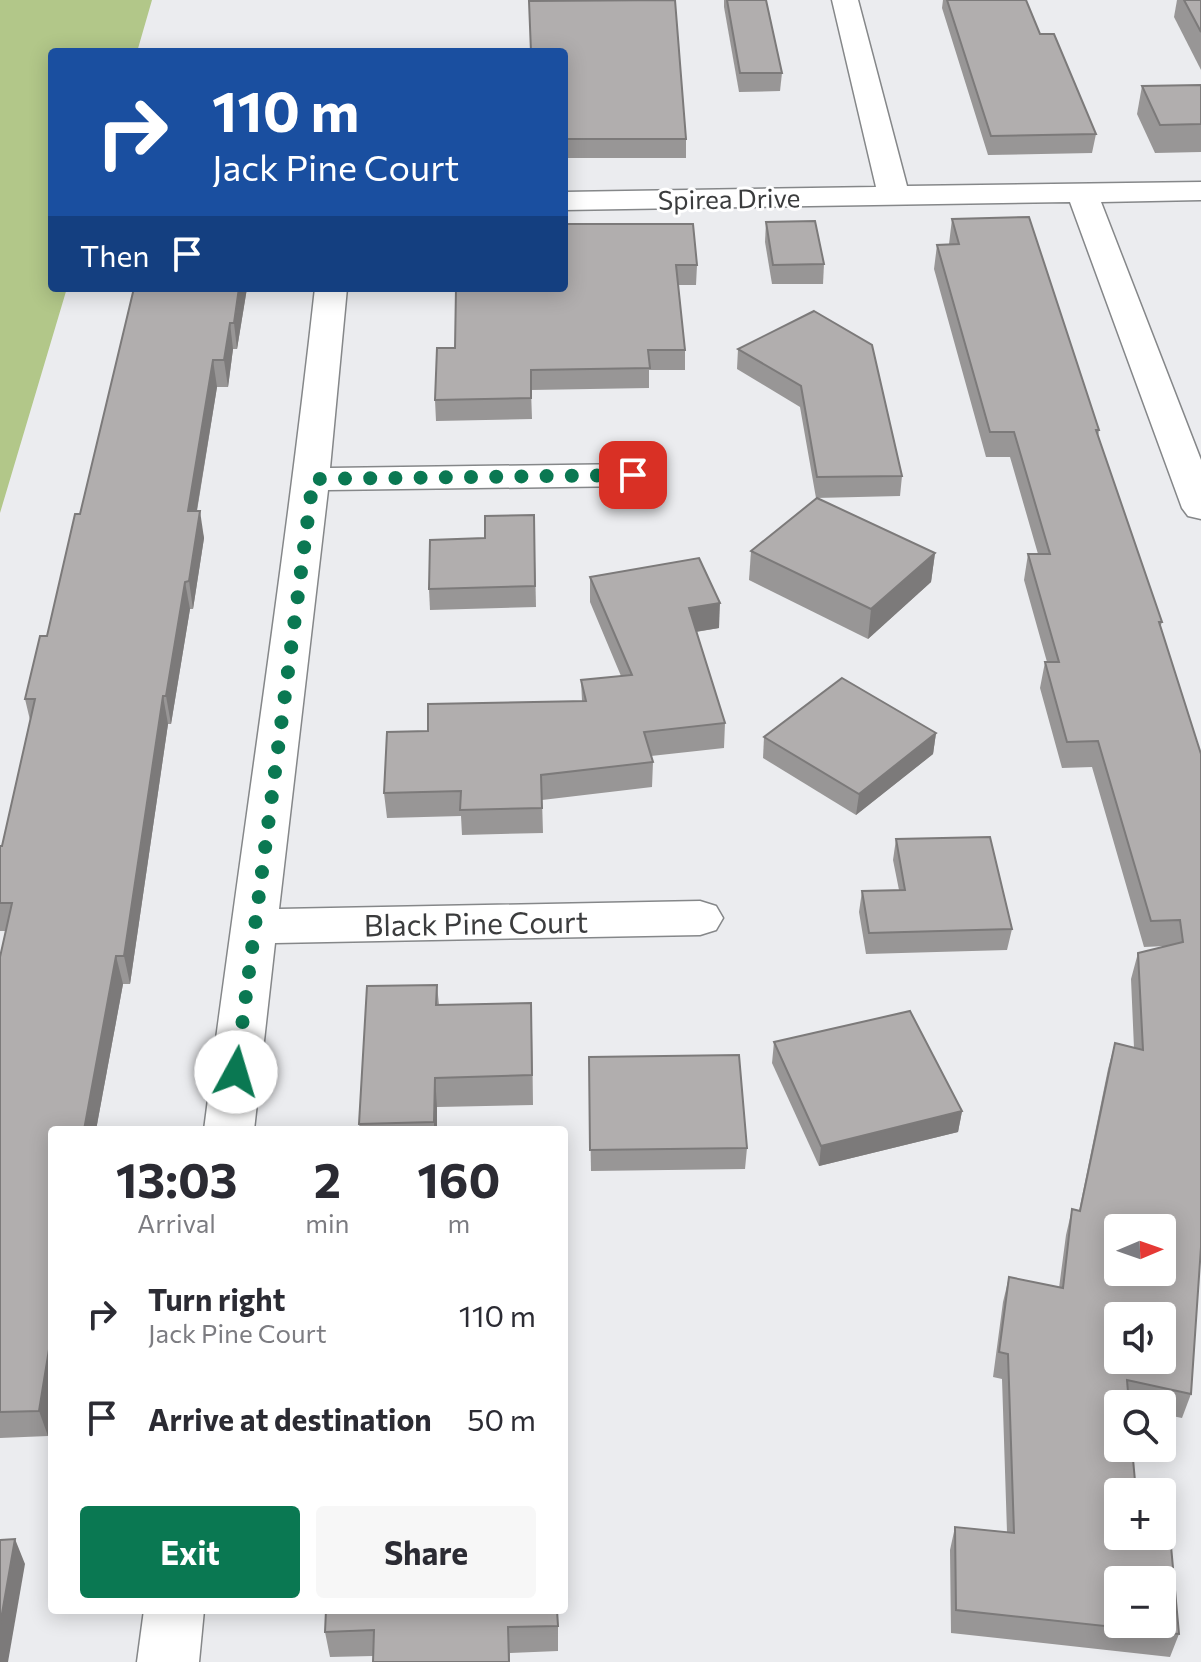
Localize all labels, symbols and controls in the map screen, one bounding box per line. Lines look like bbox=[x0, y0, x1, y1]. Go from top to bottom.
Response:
text: 110 m bbox=[212, 75, 359, 144]
icon: right bbox=[80, 80, 184, 184]
text: Jack Pine Court bbox=[212, 144, 459, 188]
street label: Spirea Drive bbox=[658, 181, 800, 215]
icon: arrive bbox=[165, 232, 209, 276]
text: Then bbox=[80, 236, 149, 273]
pin bbox=[599, 441, 667, 509]
icon: arrive bbox=[611, 453, 655, 497]
street label: Black Pine Court bbox=[364, 902, 588, 942]
position arrow bbox=[194, 1030, 278, 1114]
text: 13:03 bbox=[116, 1149, 238, 1208]
text: 2 bbox=[314, 1149, 341, 1208]
text: 160 bbox=[417, 1149, 500, 1208]
text: Arrival bbox=[137, 1207, 216, 1238]
text: min bbox=[305, 1207, 349, 1238]
text: m bbox=[447, 1207, 470, 1238]
north arrow bbox=[1104, 1214, 1176, 1286]
map controls bbox=[1104, 1214, 1176, 1638]
text: Turn right bbox=[148, 1280, 285, 1317]
icon: right bbox=[80, 1292, 124, 1336]
text: 110 m bbox=[459, 1296, 536, 1333]
button: sound bbox=[1104, 1302, 1176, 1374]
text: Jack Pine Court bbox=[148, 1317, 327, 1348]
button: search bbox=[1104, 1390, 1176, 1462]
icon: arrive bbox=[80, 1396, 124, 1440]
text: Arrive at destination bbox=[148, 1400, 432, 1437]
text: 50 m bbox=[467, 1400, 536, 1437]
button: + bbox=[1104, 1478, 1176, 1550]
button: Exit bbox=[80, 1506, 300, 1598]
button: Share bbox=[316, 1506, 536, 1598]
button: − bbox=[1104, 1566, 1176, 1638]

